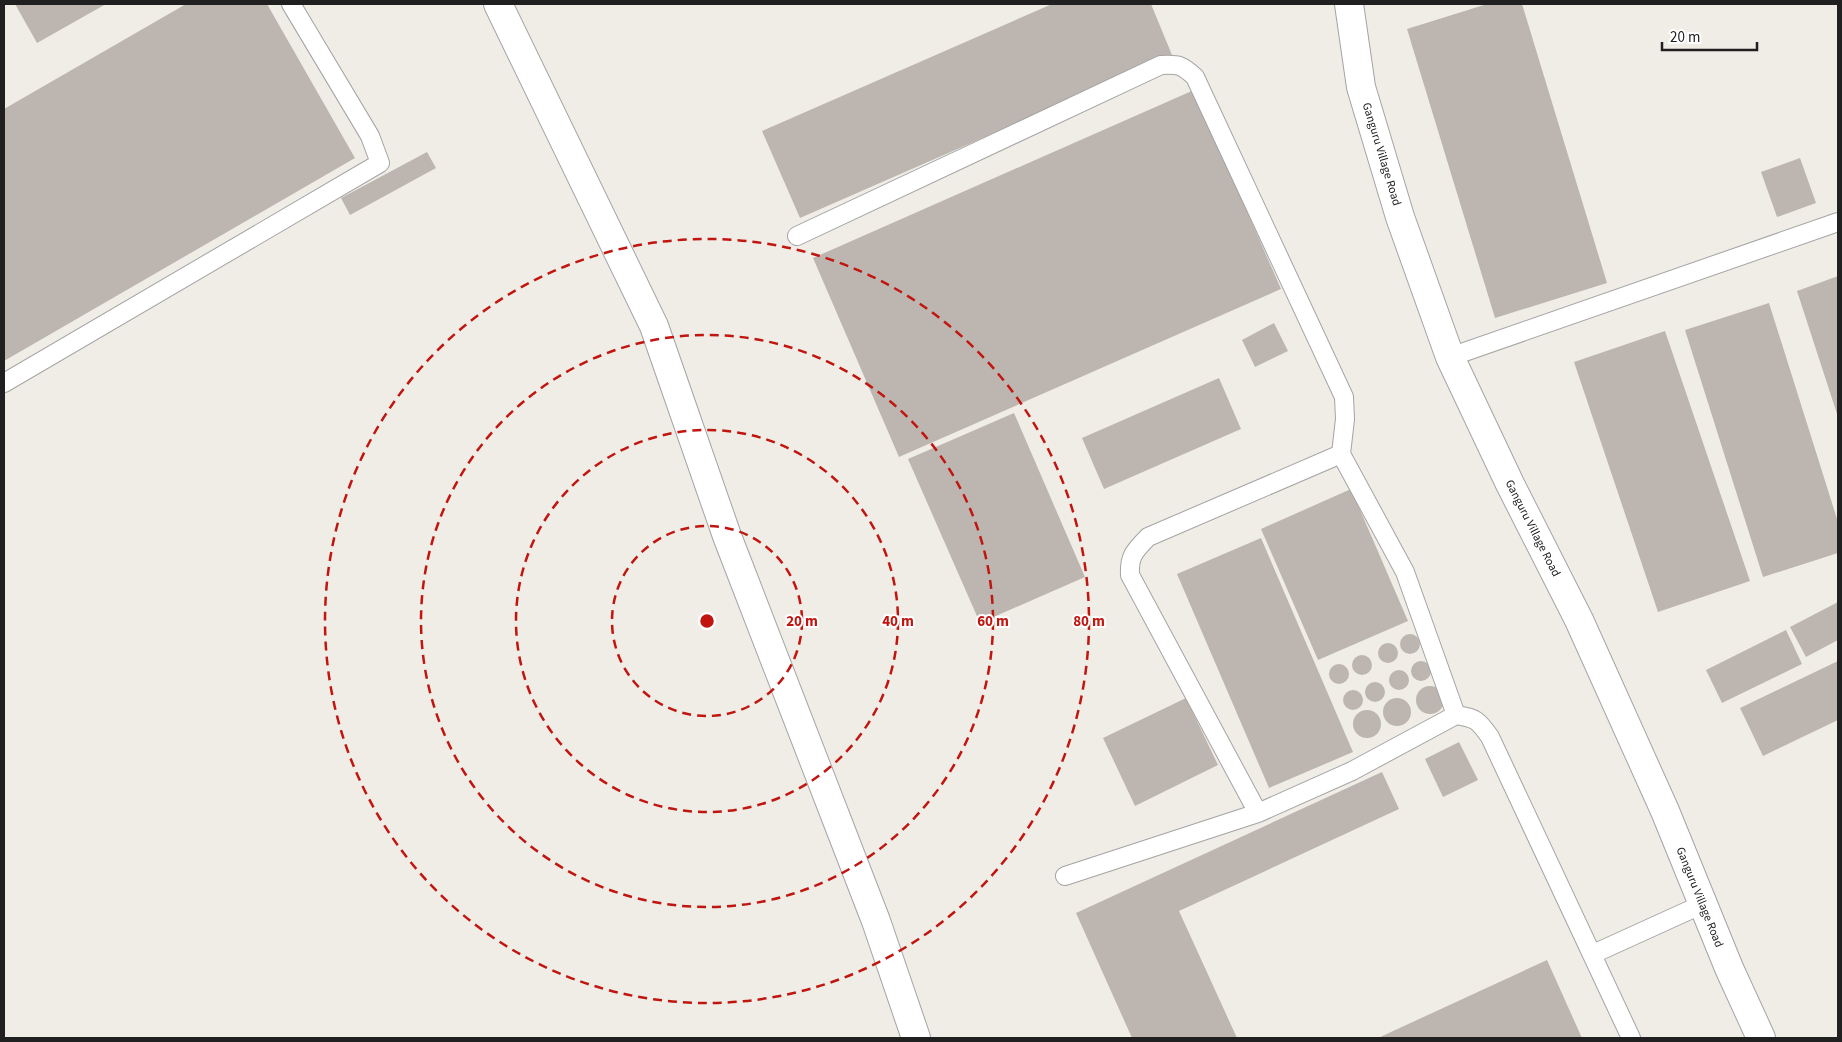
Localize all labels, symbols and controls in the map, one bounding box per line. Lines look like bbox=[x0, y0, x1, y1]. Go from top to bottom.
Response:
scale bar bbox=[1662, 20, 1757, 52]
text: 20 m bbox=[1670, 27, 1700, 48]
street label: Ganguru Village Road bbox=[1358, 101, 1405, 208]
street label: Ganguru Village Road bbox=[1501, 477, 1564, 580]
text: 20 m bbox=[786, 611, 818, 632]
text: 40 m bbox=[882, 611, 914, 632]
text: 60 m bbox=[977, 611, 1009, 632]
text: 80 m bbox=[1073, 611, 1105, 632]
centre of rings bbox=[698, 612, 716, 630]
street label: Ganguru Village Road bbox=[1672, 844, 1727, 950]

